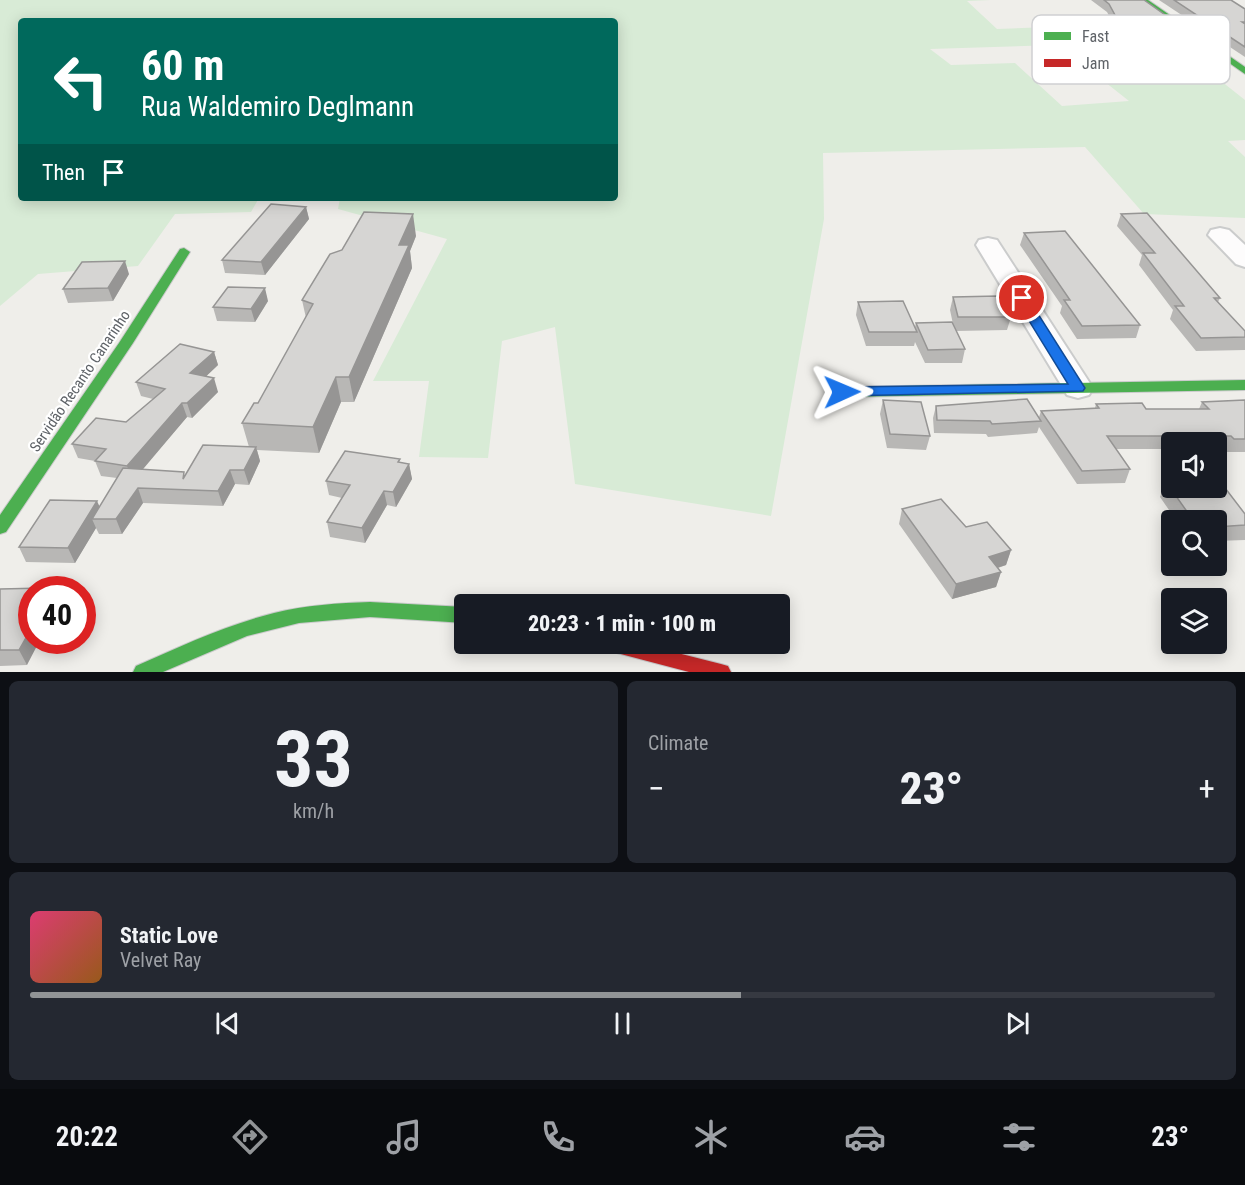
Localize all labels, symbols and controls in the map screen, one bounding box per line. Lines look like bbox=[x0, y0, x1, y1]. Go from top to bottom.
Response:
legend bbox=[1032, 15, 1230, 84]
text: Fast bbox=[1082, 27, 1109, 46]
text: 60 m bbox=[141, 41, 224, 90]
icon: left bbox=[42, 42, 120, 120]
text: Jam bbox=[1082, 54, 1109, 73]
text: Rua Waldemiro Deglmann bbox=[141, 91, 414, 123]
icon: arrive bbox=[97, 156, 130, 189]
text: Then bbox=[42, 160, 85, 185]
pin bbox=[996, 272, 1047, 323]
icon: arrive bbox=[1005, 281, 1038, 314]
street label: Servidão Recanto Canarinho bbox=[26, 307, 134, 455]
position arrow bbox=[810, 360, 874, 424]
map controls bbox=[1161, 432, 1227, 654]
button: sound bbox=[1161, 432, 1227, 498]
button: search bbox=[1161, 510, 1227, 576]
speed limit sign: 40 bbox=[18, 576, 96, 654]
button: layers bbox=[1161, 588, 1227, 654]
text: 20:23 · 1 min · 100 m bbox=[528, 611, 716, 636]
text: 33 bbox=[274, 714, 353, 805]
text: Climate bbox=[648, 731, 708, 755]
text: 23° bbox=[900, 762, 963, 815]
text: − bbox=[648, 769, 665, 808]
text: + bbox=[1199, 769, 1215, 808]
text: km/h bbox=[293, 799, 334, 823]
text: Static Love bbox=[120, 923, 218, 948]
text: Velvet Ray bbox=[120, 948, 201, 972]
icon: previous bbox=[211, 1007, 244, 1040]
icon: pause bbox=[606, 1007, 639, 1040]
icon: next bbox=[1001, 1007, 1034, 1040]
icon: directions bbox=[229, 1116, 271, 1158]
icon: music bbox=[383, 1116, 425, 1158]
icon: phone bbox=[537, 1116, 579, 1158]
icon: climate bbox=[690, 1116, 732, 1158]
icon: car bbox=[844, 1116, 886, 1158]
icon: filters bbox=[998, 1116, 1040, 1158]
text: 20:22 bbox=[56, 1121, 118, 1153]
text: 23° bbox=[1151, 1121, 1189, 1153]

